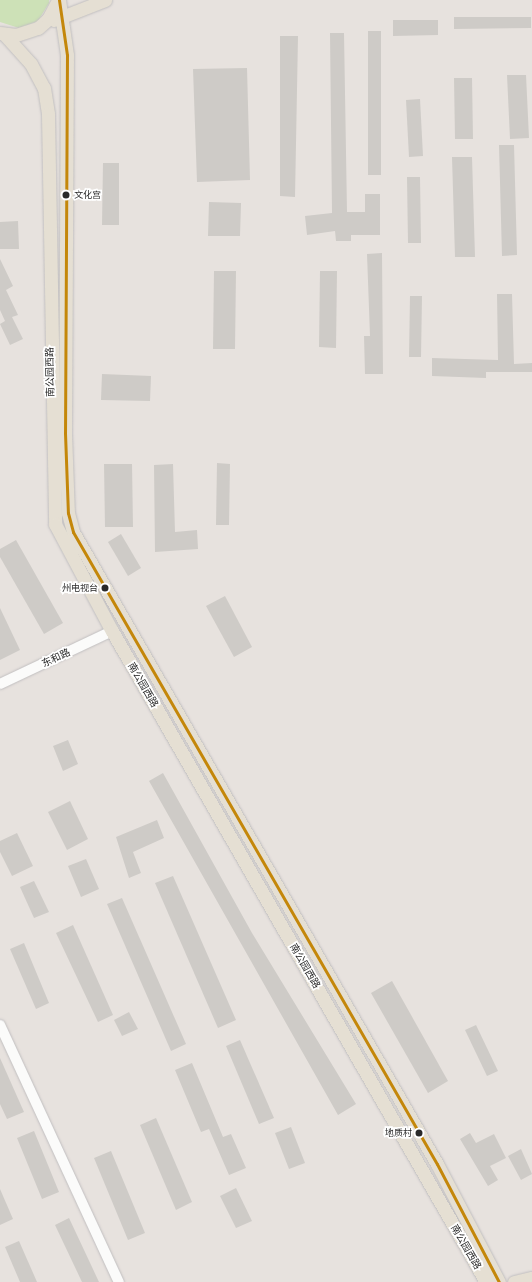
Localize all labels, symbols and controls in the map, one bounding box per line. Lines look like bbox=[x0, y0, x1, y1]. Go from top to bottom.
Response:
marker: 文化宫 bbox=[61, 190, 71, 200]
place label: 文化宫 bbox=[74, 190, 101, 200]
street label: 南公园西路 bbox=[44, 347, 56, 397]
place label: 州电视台 bbox=[62, 583, 98, 593]
marker: 州电视台 bbox=[100, 583, 110, 593]
street label: 东和路 bbox=[40, 646, 72, 670]
street label: 南公园西路 bbox=[125, 660, 161, 710]
street label: 南公园西路 bbox=[287, 941, 323, 991]
place label: 地质村 bbox=[385, 1128, 412, 1138]
marker: 地质村 bbox=[414, 1128, 424, 1138]
street label: 南公园西路 bbox=[448, 1222, 484, 1272]

